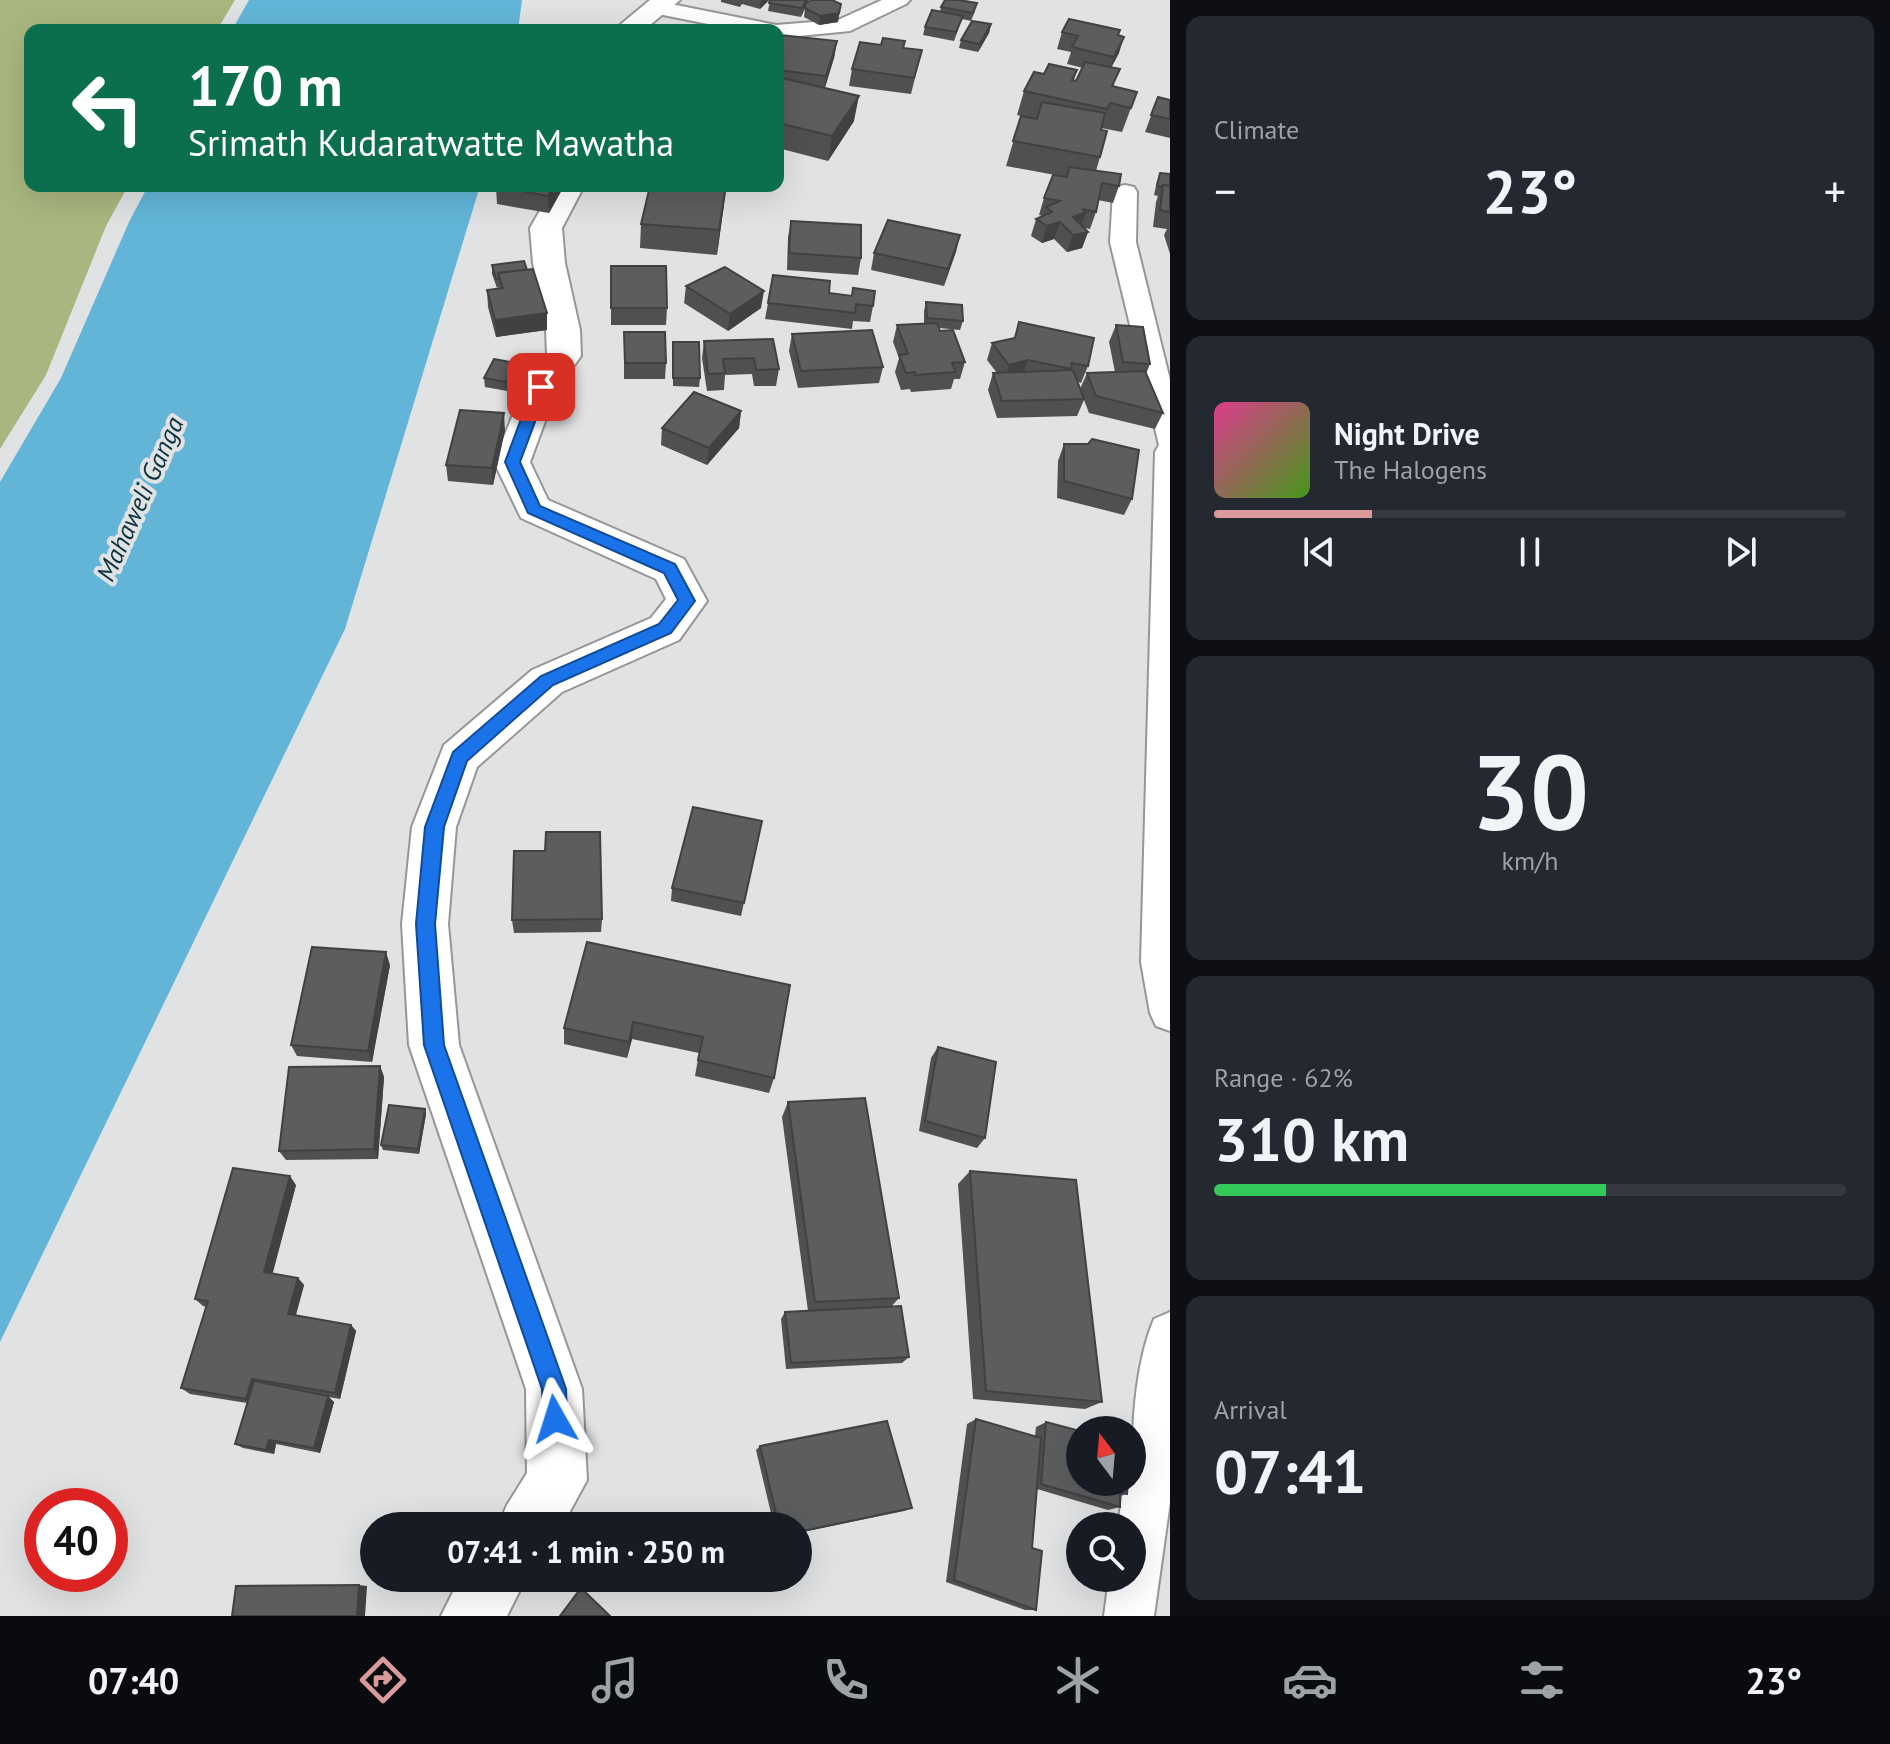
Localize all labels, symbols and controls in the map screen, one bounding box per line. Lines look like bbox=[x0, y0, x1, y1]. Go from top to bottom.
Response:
text: 170 m bbox=[188, 49, 343, 121]
icon: left bbox=[56, 56, 160, 160]
text: Climate bbox=[1214, 113, 1299, 146]
text: Srimath Kudaratwatte Mawatha bbox=[188, 119, 674, 166]
text: 23° bbox=[1483, 152, 1577, 230]
text: − bbox=[1214, 162, 1236, 219]
text: + bbox=[1824, 162, 1846, 219]
pin bbox=[507, 353, 575, 421]
icon: arrive bbox=[519, 365, 563, 409]
water label: Mahaweli Ganga bbox=[89, 411, 191, 586]
text: Night Drive bbox=[1334, 414, 1480, 453]
text: The Halogens bbox=[1334, 453, 1487, 486]
icon: previous bbox=[1297, 530, 1341, 574]
icon: pause bbox=[1508, 530, 1552, 574]
icon: next bbox=[1719, 530, 1763, 574]
text: 30 bbox=[1471, 724, 1589, 859]
text: km/h bbox=[1502, 844, 1559, 877]
text: Range · 62% bbox=[1214, 1061, 1353, 1094]
text: 310 km bbox=[1214, 1100, 1409, 1178]
position arrow bbox=[513, 1377, 597, 1461]
text: Arrival bbox=[1214, 1393, 1287, 1426]
north arrow bbox=[1066, 1416, 1146, 1496]
map controls bbox=[1066, 1416, 1146, 1592]
text: 07:41 bbox=[1214, 1432, 1366, 1510]
speed limit sign: 40 bbox=[24, 1488, 128, 1592]
button: search bbox=[1066, 1512, 1146, 1592]
text: 07:41 · 1 min · 250 m bbox=[447, 1532, 725, 1571]
icon: directions bbox=[355, 1652, 411, 1708]
icon: music bbox=[587, 1652, 643, 1708]
icon: phone bbox=[818, 1652, 874, 1708]
icon: climate bbox=[1050, 1652, 1106, 1708]
icon: car bbox=[1282, 1652, 1338, 1708]
icon: filters bbox=[1514, 1652, 1570, 1708]
text: 07:40 bbox=[88, 1657, 179, 1704]
text: 23° bbox=[1745, 1657, 1802, 1704]

